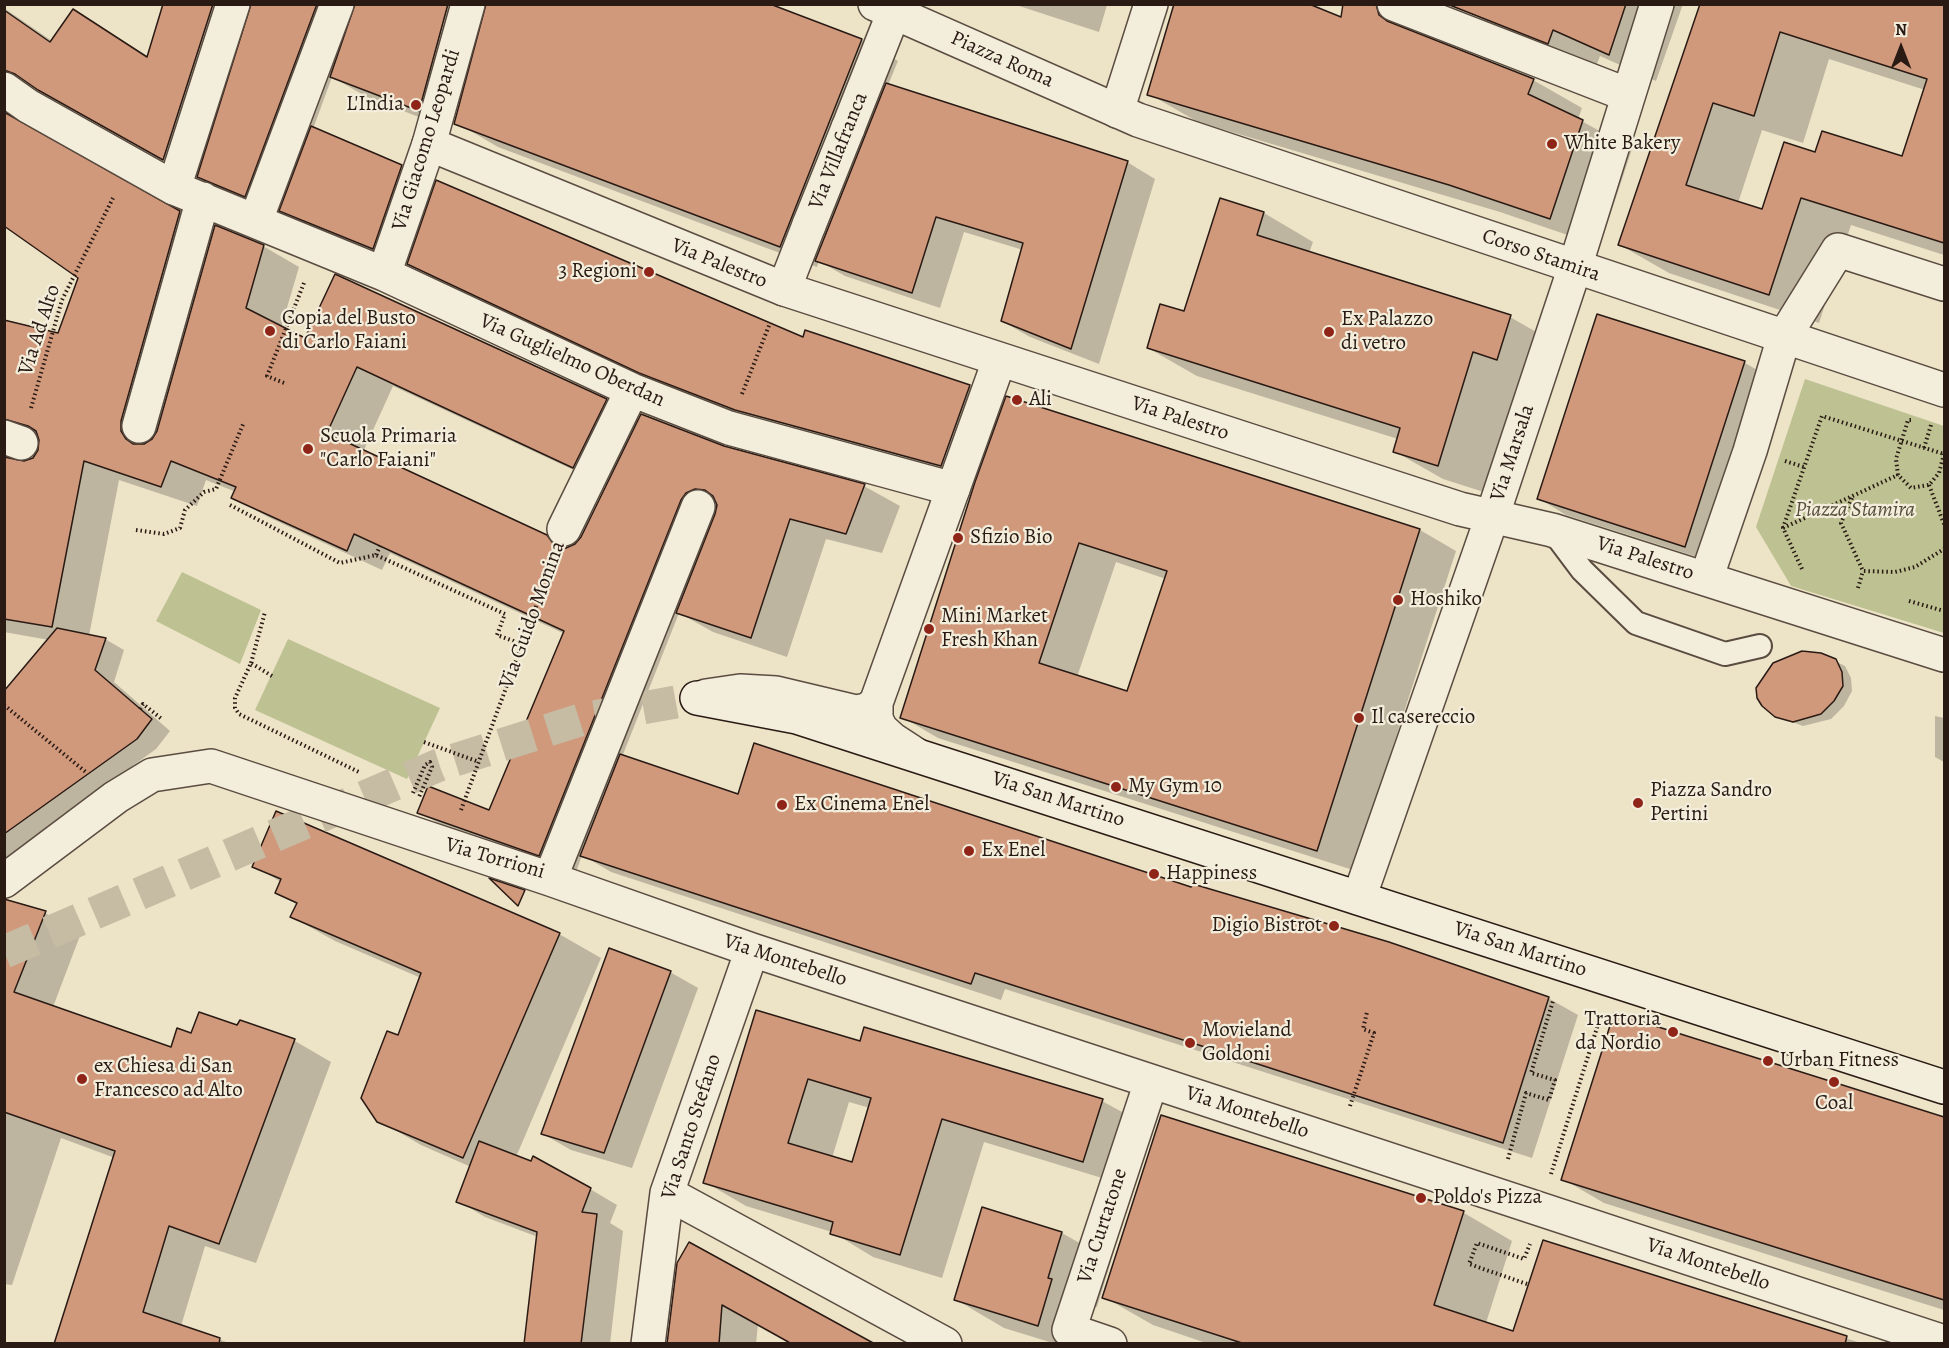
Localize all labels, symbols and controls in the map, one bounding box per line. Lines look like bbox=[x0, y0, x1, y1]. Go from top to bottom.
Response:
north arrow bbox=[1871, 18, 1931, 78]
text: N bbox=[1895, 19, 1907, 41]
street label: Piazza Roma bbox=[947, 26, 1057, 94]
street label: Via Giacomo Leopardi bbox=[387, 46, 467, 234]
street label: Via Villafranca bbox=[804, 89, 874, 213]
place label: L'India bbox=[346, 92, 404, 118]
marker: L'India bbox=[409, 98, 423, 112]
place label: White Bakery bbox=[1564, 131, 1680, 157]
marker: White Bakery bbox=[1545, 137, 1559, 151]
street label: Corso Stamira bbox=[1479, 224, 1603, 288]
street label: Via Palestro bbox=[667, 233, 771, 295]
place label: 3 Regioni bbox=[558, 259, 637, 285]
marker: 3 Regioni bbox=[642, 265, 656, 279]
street label: Via Ad Alto bbox=[14, 282, 66, 378]
place label: Copia del Busto di Carlo Faiani bbox=[282, 306, 416, 356]
place label: Ex Palazzo di vetro bbox=[1341, 307, 1433, 357]
street label: Via Guglielmo Oberdan bbox=[476, 309, 668, 413]
marker: Copia del Busto di Carlo Faiani bbox=[263, 324, 277, 338]
marker: Ex Palazzo di vetro bbox=[1322, 325, 1336, 339]
place label: Ali bbox=[1029, 387, 1052, 413]
street label: Via Palestro bbox=[1128, 391, 1232, 447]
marker: Ali bbox=[1010, 393, 1024, 407]
street label: Via Marsala bbox=[1486, 401, 1540, 505]
place label: Scuola Primaria "Carlo Faiani" bbox=[320, 424, 457, 474]
marker: Scuola Primaria "Carlo Faiani" bbox=[301, 442, 315, 456]
park label: Piazza Stamira bbox=[1795, 498, 1915, 524]
place label: Sfizio Bio bbox=[970, 525, 1052, 551]
marker: Sfizio Bio bbox=[951, 531, 965, 545]
street label: Via Palestro bbox=[1593, 531, 1697, 587]
street label: Via Guido Monina bbox=[495, 538, 571, 692]
place label: Hoshiko bbox=[1410, 587, 1482, 613]
marker: Hoshiko bbox=[1391, 593, 1405, 607]
place label: Mini Market Fresh Khan bbox=[941, 604, 1048, 654]
marker: Mini Market Fresh Khan bbox=[922, 622, 936, 636]
place label: Il casereccio bbox=[1371, 705, 1475, 731]
marker: Il casereccio bbox=[1352, 711, 1366, 725]
street label: Via San Martino bbox=[988, 767, 1128, 833]
place label: My Gym 10 bbox=[1128, 774, 1222, 800]
place label: Piazza Sandro Pertini bbox=[1650, 778, 1772, 828]
marker: My Gym 10 bbox=[1109, 780, 1123, 794]
place label: Ex Cinema Enel bbox=[794, 792, 929, 818]
marker: Piazza Sandro Pertini bbox=[1631, 796, 1645, 810]
marker: Ex Cinema Enel bbox=[775, 798, 789, 812]
street label: Via Torrioni bbox=[442, 833, 548, 885]
place label: Ex Enel bbox=[981, 838, 1045, 864]
marker: Ex Enel bbox=[962, 844, 976, 858]
place label: Happiness bbox=[1166, 861, 1257, 887]
marker: Happiness bbox=[1147, 867, 1161, 881]
place label: Digio Bistrot bbox=[1211, 913, 1322, 939]
street label: Via San Martino bbox=[1450, 917, 1590, 983]
marker: Digio Bistrot bbox=[1327, 919, 1341, 933]
street label: Via Montebello bbox=[720, 929, 850, 993]
place label: Trattoria da Nordio bbox=[1575, 1007, 1661, 1057]
place label: Movieland Goldoni bbox=[1202, 1018, 1292, 1068]
marker: Trattoria da Nordio bbox=[1666, 1025, 1680, 1039]
marker: Movieland Goldoni bbox=[1183, 1036, 1197, 1050]
place label: Urban Fitness bbox=[1780, 1048, 1899, 1074]
street label: Via Santo Stefano bbox=[657, 1051, 727, 1203]
place label: ex Chiesa di San Francesco ad Alto bbox=[94, 1054, 243, 1104]
marker: Urban Fitness bbox=[1761, 1054, 1775, 1068]
marker: ex Chiesa di San Francesco ad Alto bbox=[75, 1072, 89, 1086]
marker: Coal bbox=[1827, 1075, 1841, 1089]
street label: Via Montebello bbox=[1182, 1081, 1312, 1145]
place label: Coal bbox=[1815, 1091, 1853, 1117]
street label: Via Curtatone bbox=[1073, 1165, 1133, 1287]
place label: Poldo's Pizza bbox=[1433, 1185, 1542, 1211]
marker: Poldo's Pizza bbox=[1414, 1191, 1428, 1205]
street label: Via Montebello bbox=[1643, 1233, 1773, 1297]

